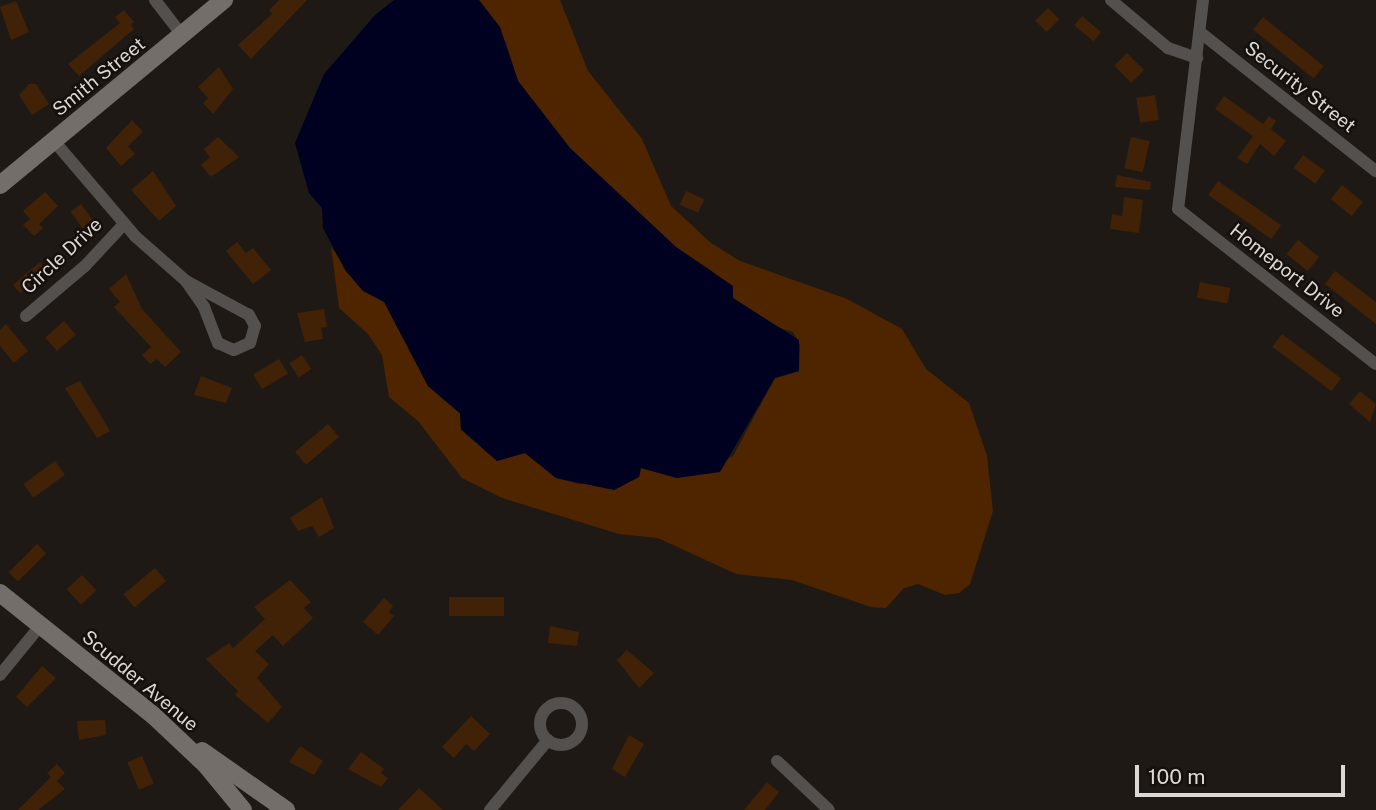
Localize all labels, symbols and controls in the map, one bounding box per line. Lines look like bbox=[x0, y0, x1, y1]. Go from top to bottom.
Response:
street label: Smith Street bbox=[48, 33, 150, 121]
street label: Security Street bbox=[1240, 37, 1360, 137]
street label: Circle Drive bbox=[17, 213, 107, 299]
street label: Homeport Drive bbox=[1225, 219, 1349, 323]
street label: Scudder Avenue bbox=[77, 626, 203, 736]
scale bar bbox=[1138, 750, 1348, 794]
text: 100 m bbox=[1148, 764, 1205, 789]

